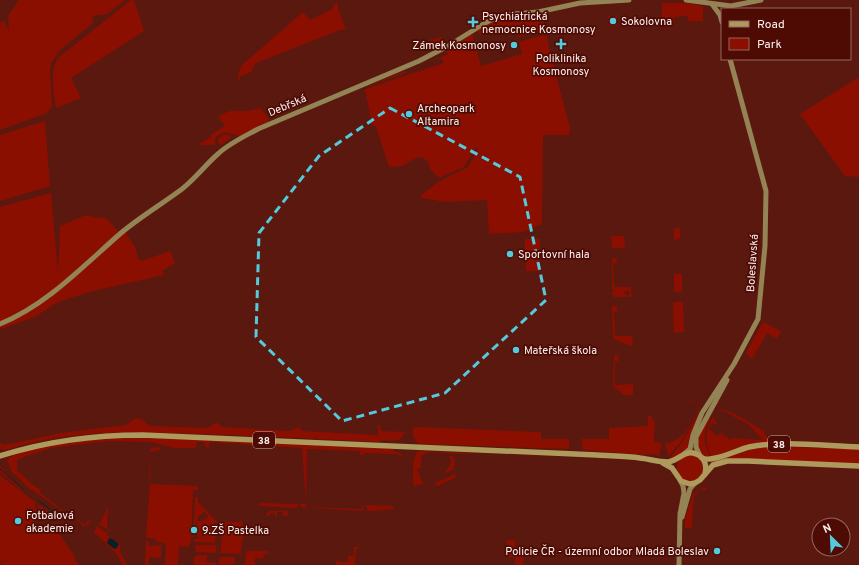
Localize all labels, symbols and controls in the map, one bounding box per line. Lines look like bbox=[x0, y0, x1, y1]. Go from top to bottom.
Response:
legend bbox=[721, 8, 851, 60]
place label: Psychiatrická nemocnice Kosmonosy bbox=[482, 10, 596, 37]
place label: Sokolovna bbox=[621, 15, 672, 29]
marker: Psychiatrická nemocnice Kosmonosy bbox=[467, 16, 479, 28]
marker: Sokolovna bbox=[608, 16, 618, 26]
text: Road bbox=[757, 17, 785, 33]
text: Park bbox=[757, 37, 782, 53]
marker: Poliklinika Kosmonosy bbox=[555, 38, 567, 50]
place label: Zámek Kosmonosy bbox=[412, 39, 506, 53]
marker: Zámek Kosmonosy bbox=[509, 40, 519, 50]
place label: Poliklinika Kosmonosy bbox=[533, 52, 590, 79]
street label: Debřská bbox=[266, 92, 309, 120]
place label: Archeopark Altamira bbox=[417, 102, 475, 129]
marker: Archeopark Altamira bbox=[404, 109, 414, 119]
street label: Boleslavská bbox=[744, 233, 762, 293]
place label: Sportovní hala bbox=[518, 248, 590, 262]
marker: Sportovní hala bbox=[505, 249, 515, 259]
place label: Mateřská škola bbox=[524, 344, 597, 358]
marker: Mateřská škola bbox=[511, 345, 521, 355]
road number: 38 bbox=[253, 432, 275, 448]
road number: 38 bbox=[768, 436, 790, 452]
place label: Fotbalová akademie bbox=[26, 509, 74, 536]
marker: Fotbalová akademie bbox=[13, 516, 23, 526]
north arrow bbox=[811, 517, 851, 557]
text: N bbox=[821, 521, 834, 537]
place label: 9.ZŠ Pastelka bbox=[202, 523, 269, 538]
marker: 9.ZŠ Pastelka bbox=[189, 525, 199, 535]
place label: Policie ČR - územní odbor Mladá Boleslav bbox=[505, 544, 709, 559]
marker: Policie ČR - územní odbor Mladá Boleslav bbox=[712, 546, 722, 556]

